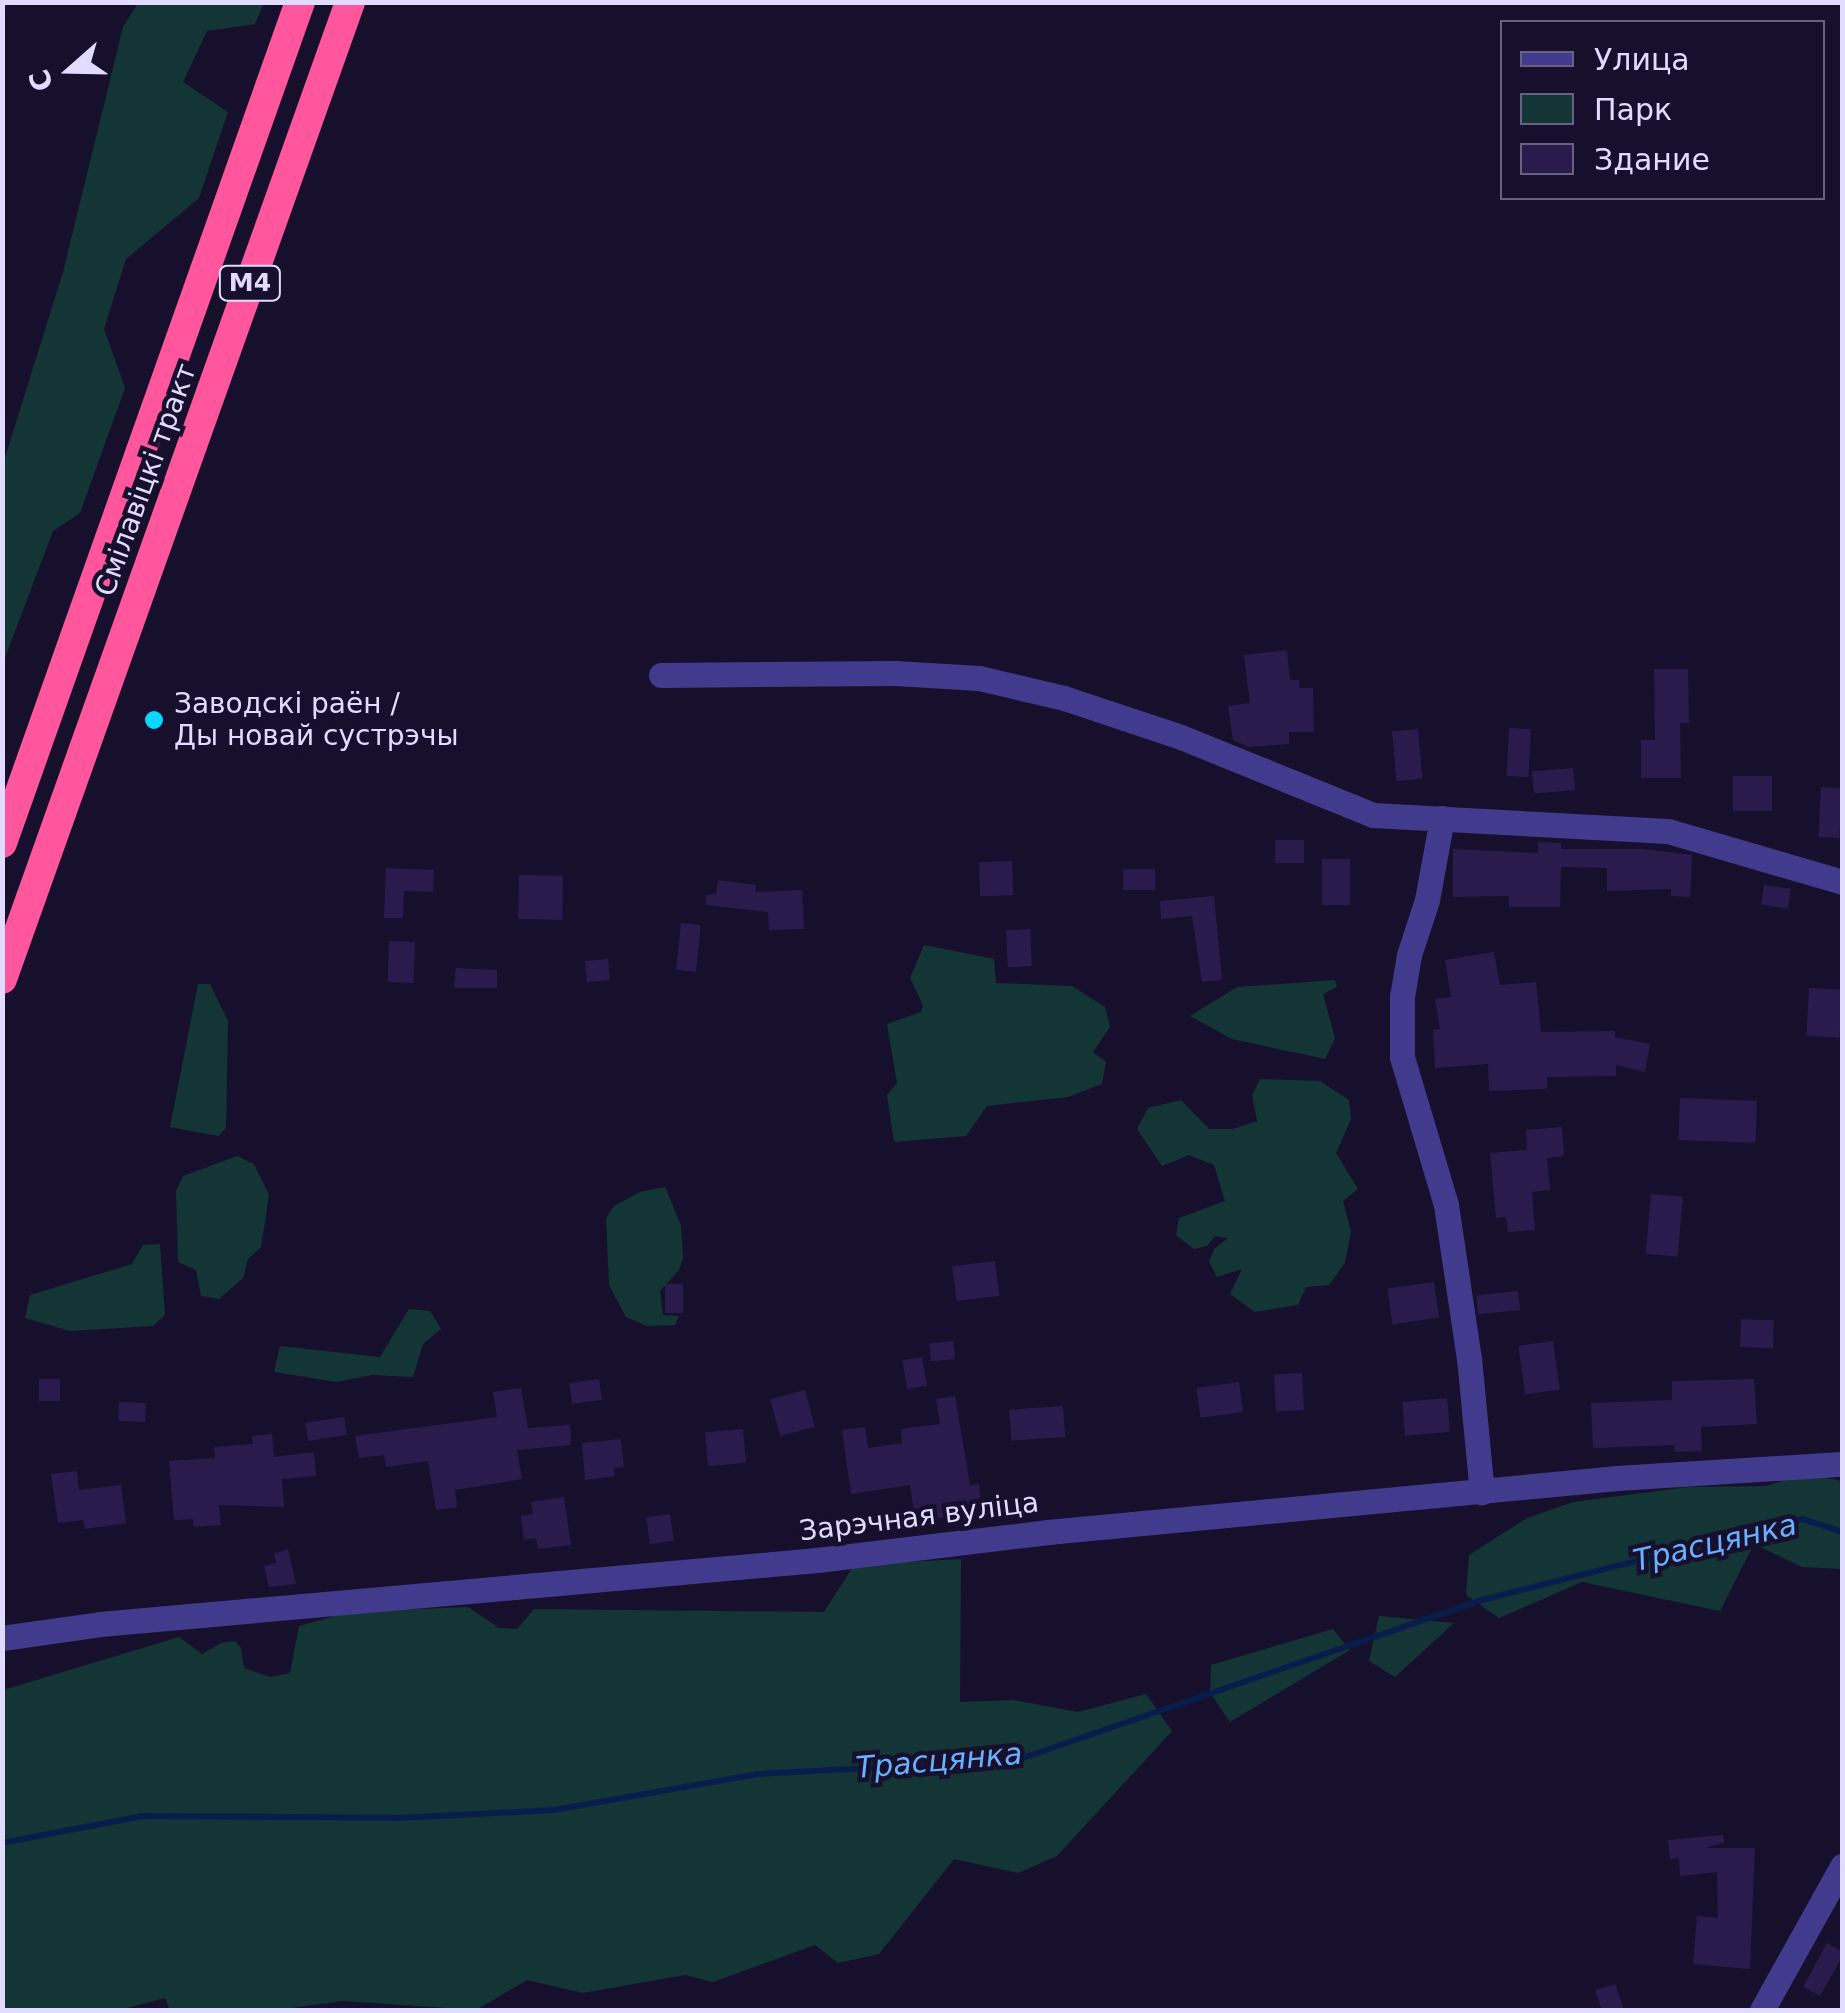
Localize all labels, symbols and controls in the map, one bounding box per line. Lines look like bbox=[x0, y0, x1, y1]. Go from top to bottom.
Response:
north arrow bbox=[20, 20, 120, 120]
legend bbox=[1500, 20, 1825, 200]
text: Улица bbox=[1594, 42, 1690, 77]
text: С bbox=[22, 65, 60, 96]
text: Парк bbox=[1594, 92, 1672, 127]
text: Здание bbox=[1594, 142, 1710, 177]
road number: М4 bbox=[218, 263, 282, 303]
street label: Смілавіцкі тракт bbox=[88, 359, 204, 601]
place label: Заводскі раён / Ды новай сустрэчы bbox=[174, 687, 459, 753]
marker: Заводскі раён / Ды новай сустрэчы bbox=[143, 709, 165, 731]
street label: Зарэчная вуліца bbox=[797, 1486, 1041, 1548]
water label: Трасцянка bbox=[1630, 1507, 1800, 1579]
water label: Трасцянка bbox=[854, 1736, 1024, 1786]

